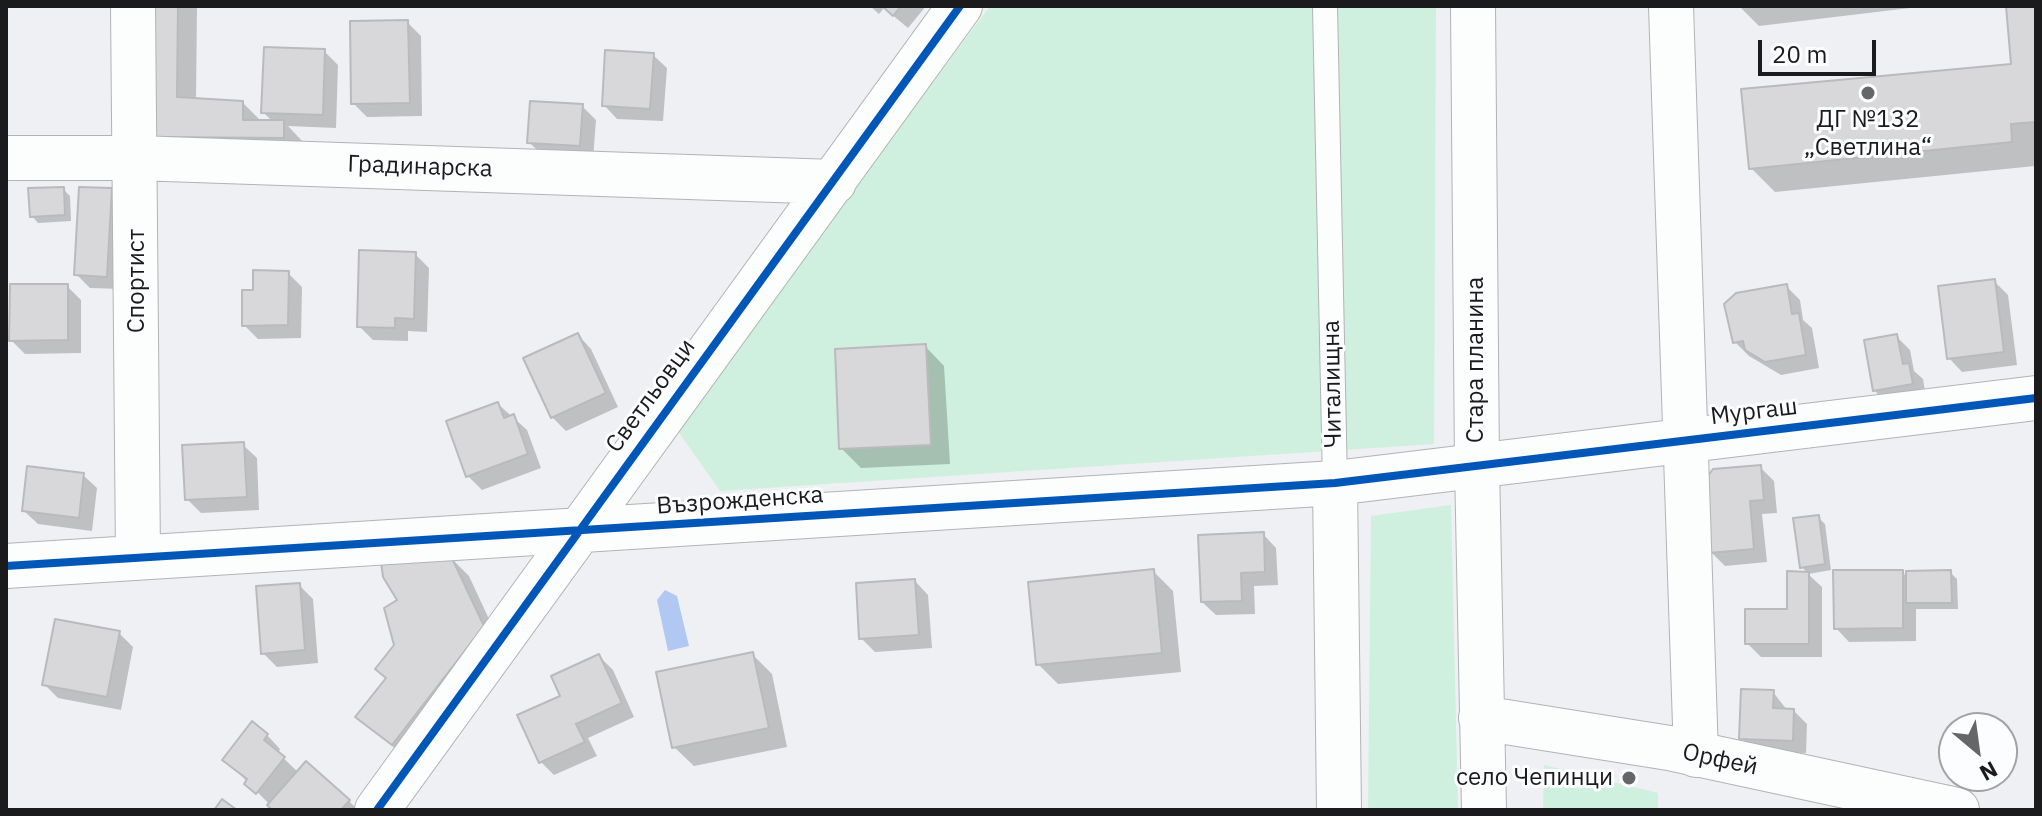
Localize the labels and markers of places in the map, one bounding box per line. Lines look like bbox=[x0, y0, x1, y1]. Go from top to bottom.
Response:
marker: ДГ №132 „Светлина“ bbox=[1859, 84, 1877, 102]
place label: ДГ №132 „Светлина“ bbox=[1804, 106, 1932, 162]
place label: село Чепинци bbox=[1456, 764, 1613, 792]
marker: село Чепинци bbox=[1620, 769, 1638, 787]

